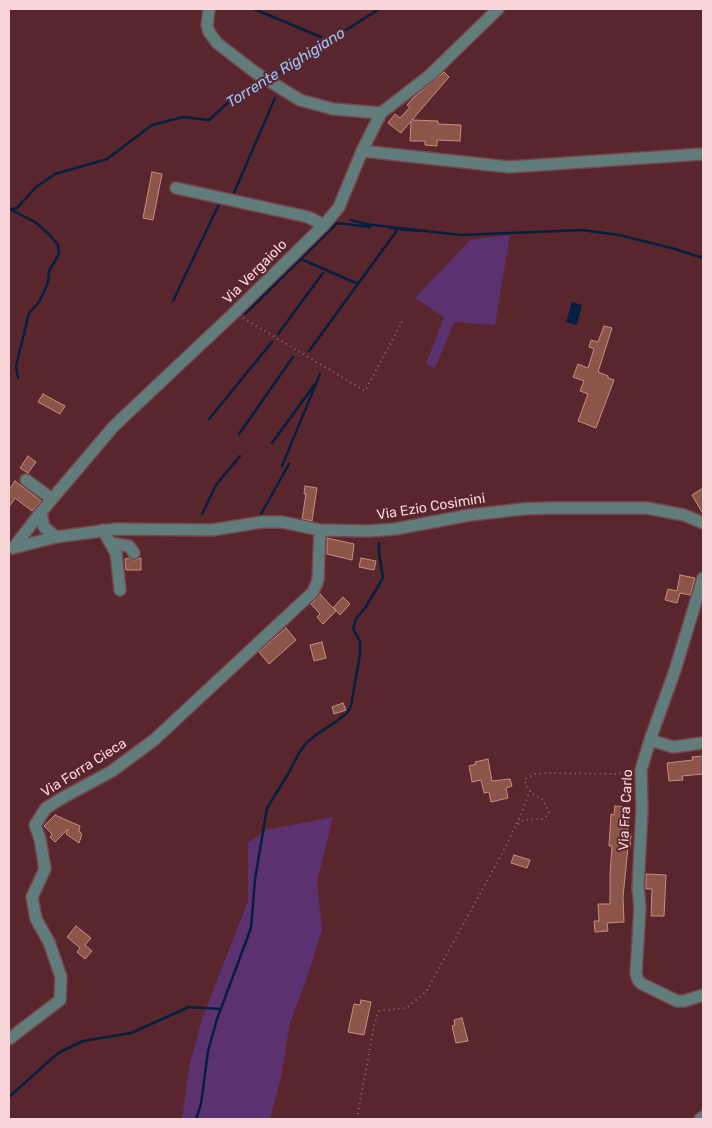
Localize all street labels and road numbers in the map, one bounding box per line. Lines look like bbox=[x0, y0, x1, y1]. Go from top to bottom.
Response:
street label: Via Vergaiolo bbox=[219, 236, 291, 308]
street label: Via Ezio Cosimini bbox=[375, 490, 487, 524]
street label: Via Forra Cieca bbox=[38, 735, 130, 801]
street label: Via Fra Carlo bbox=[615, 769, 637, 851]

